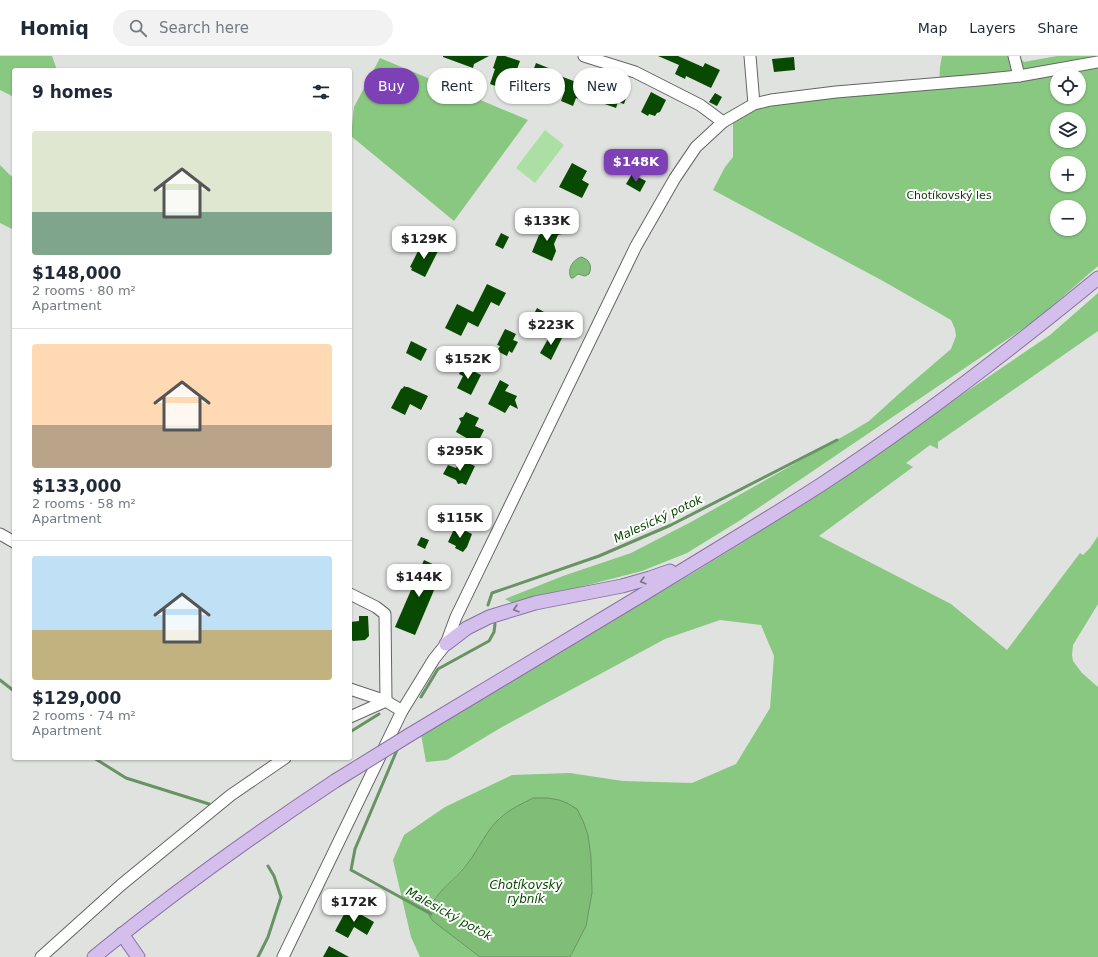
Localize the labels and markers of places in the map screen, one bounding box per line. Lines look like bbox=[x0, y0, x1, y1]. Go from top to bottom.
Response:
pin: $148K bbox=[608, 149, 664, 183]
pin: $133K bbox=[519, 208, 575, 242]
pin: $129K bbox=[396, 226, 452, 260]
pin: $223K bbox=[523, 312, 579, 346]
pin: $152K bbox=[440, 346, 496, 380]
pin: $295K bbox=[432, 438, 488, 472]
pin: $115K bbox=[432, 505, 488, 539]
pin: $144K bbox=[391, 564, 447, 598]
pin: $172K bbox=[326, 889, 382, 923]

